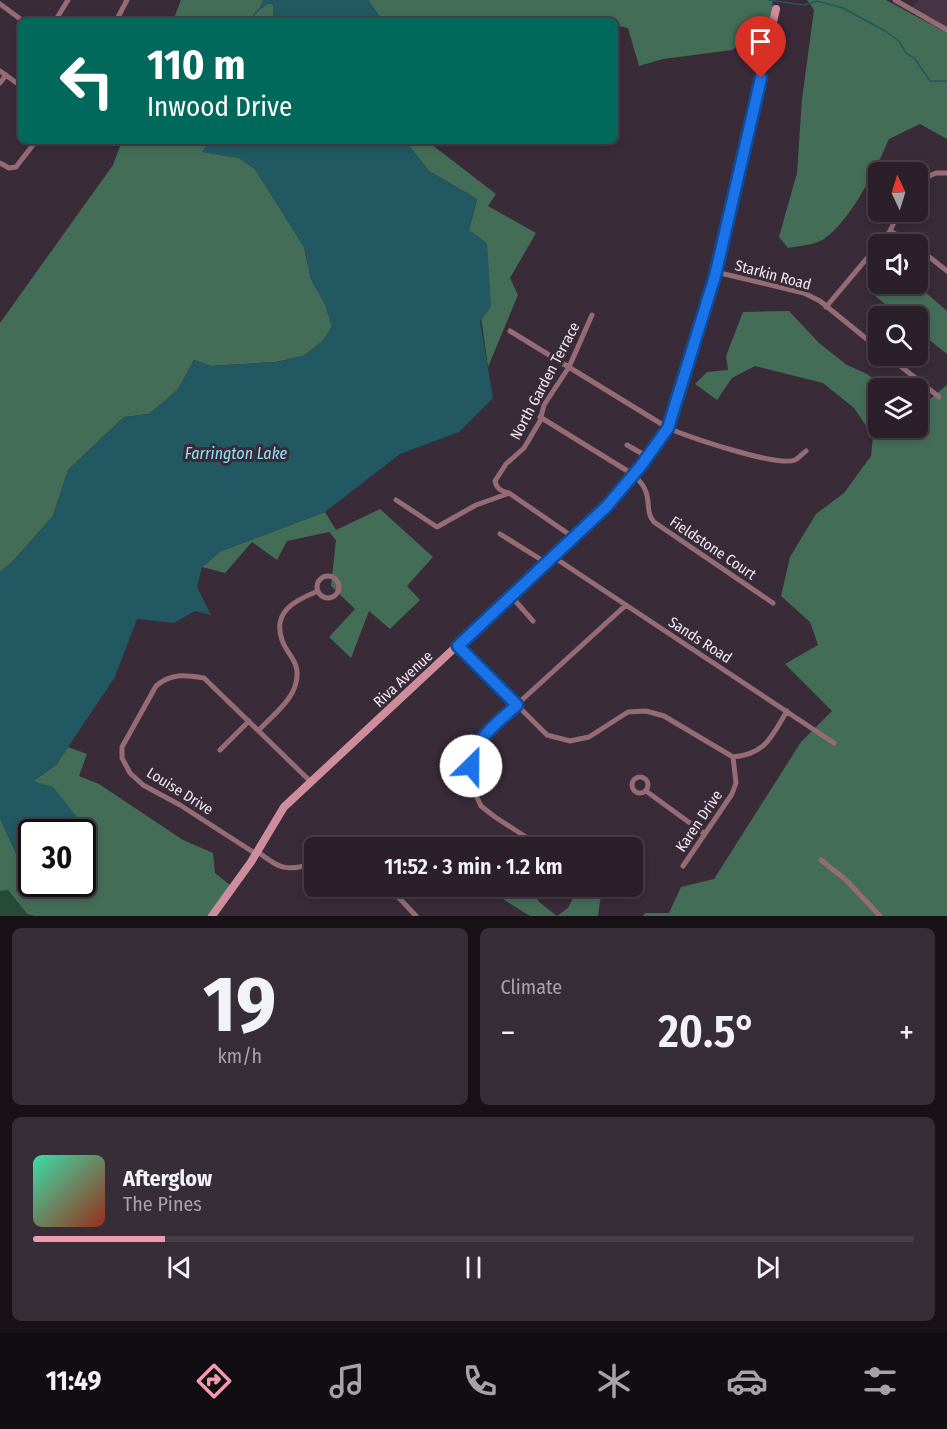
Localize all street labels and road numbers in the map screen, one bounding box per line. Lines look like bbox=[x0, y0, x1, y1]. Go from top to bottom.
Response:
street label: Starkin Road bbox=[733, 256, 813, 294]
street label: North Garden Terrace bbox=[506, 319, 584, 443]
street label: Fieldstone Court bbox=[666, 513, 760, 584]
street label: Sands Road bbox=[665, 613, 735, 667]
street label: Riva Avenue bbox=[370, 647, 436, 711]
street label: Louise Drive bbox=[143, 764, 217, 818]
street label: Karen Drive bbox=[672, 787, 726, 855]

